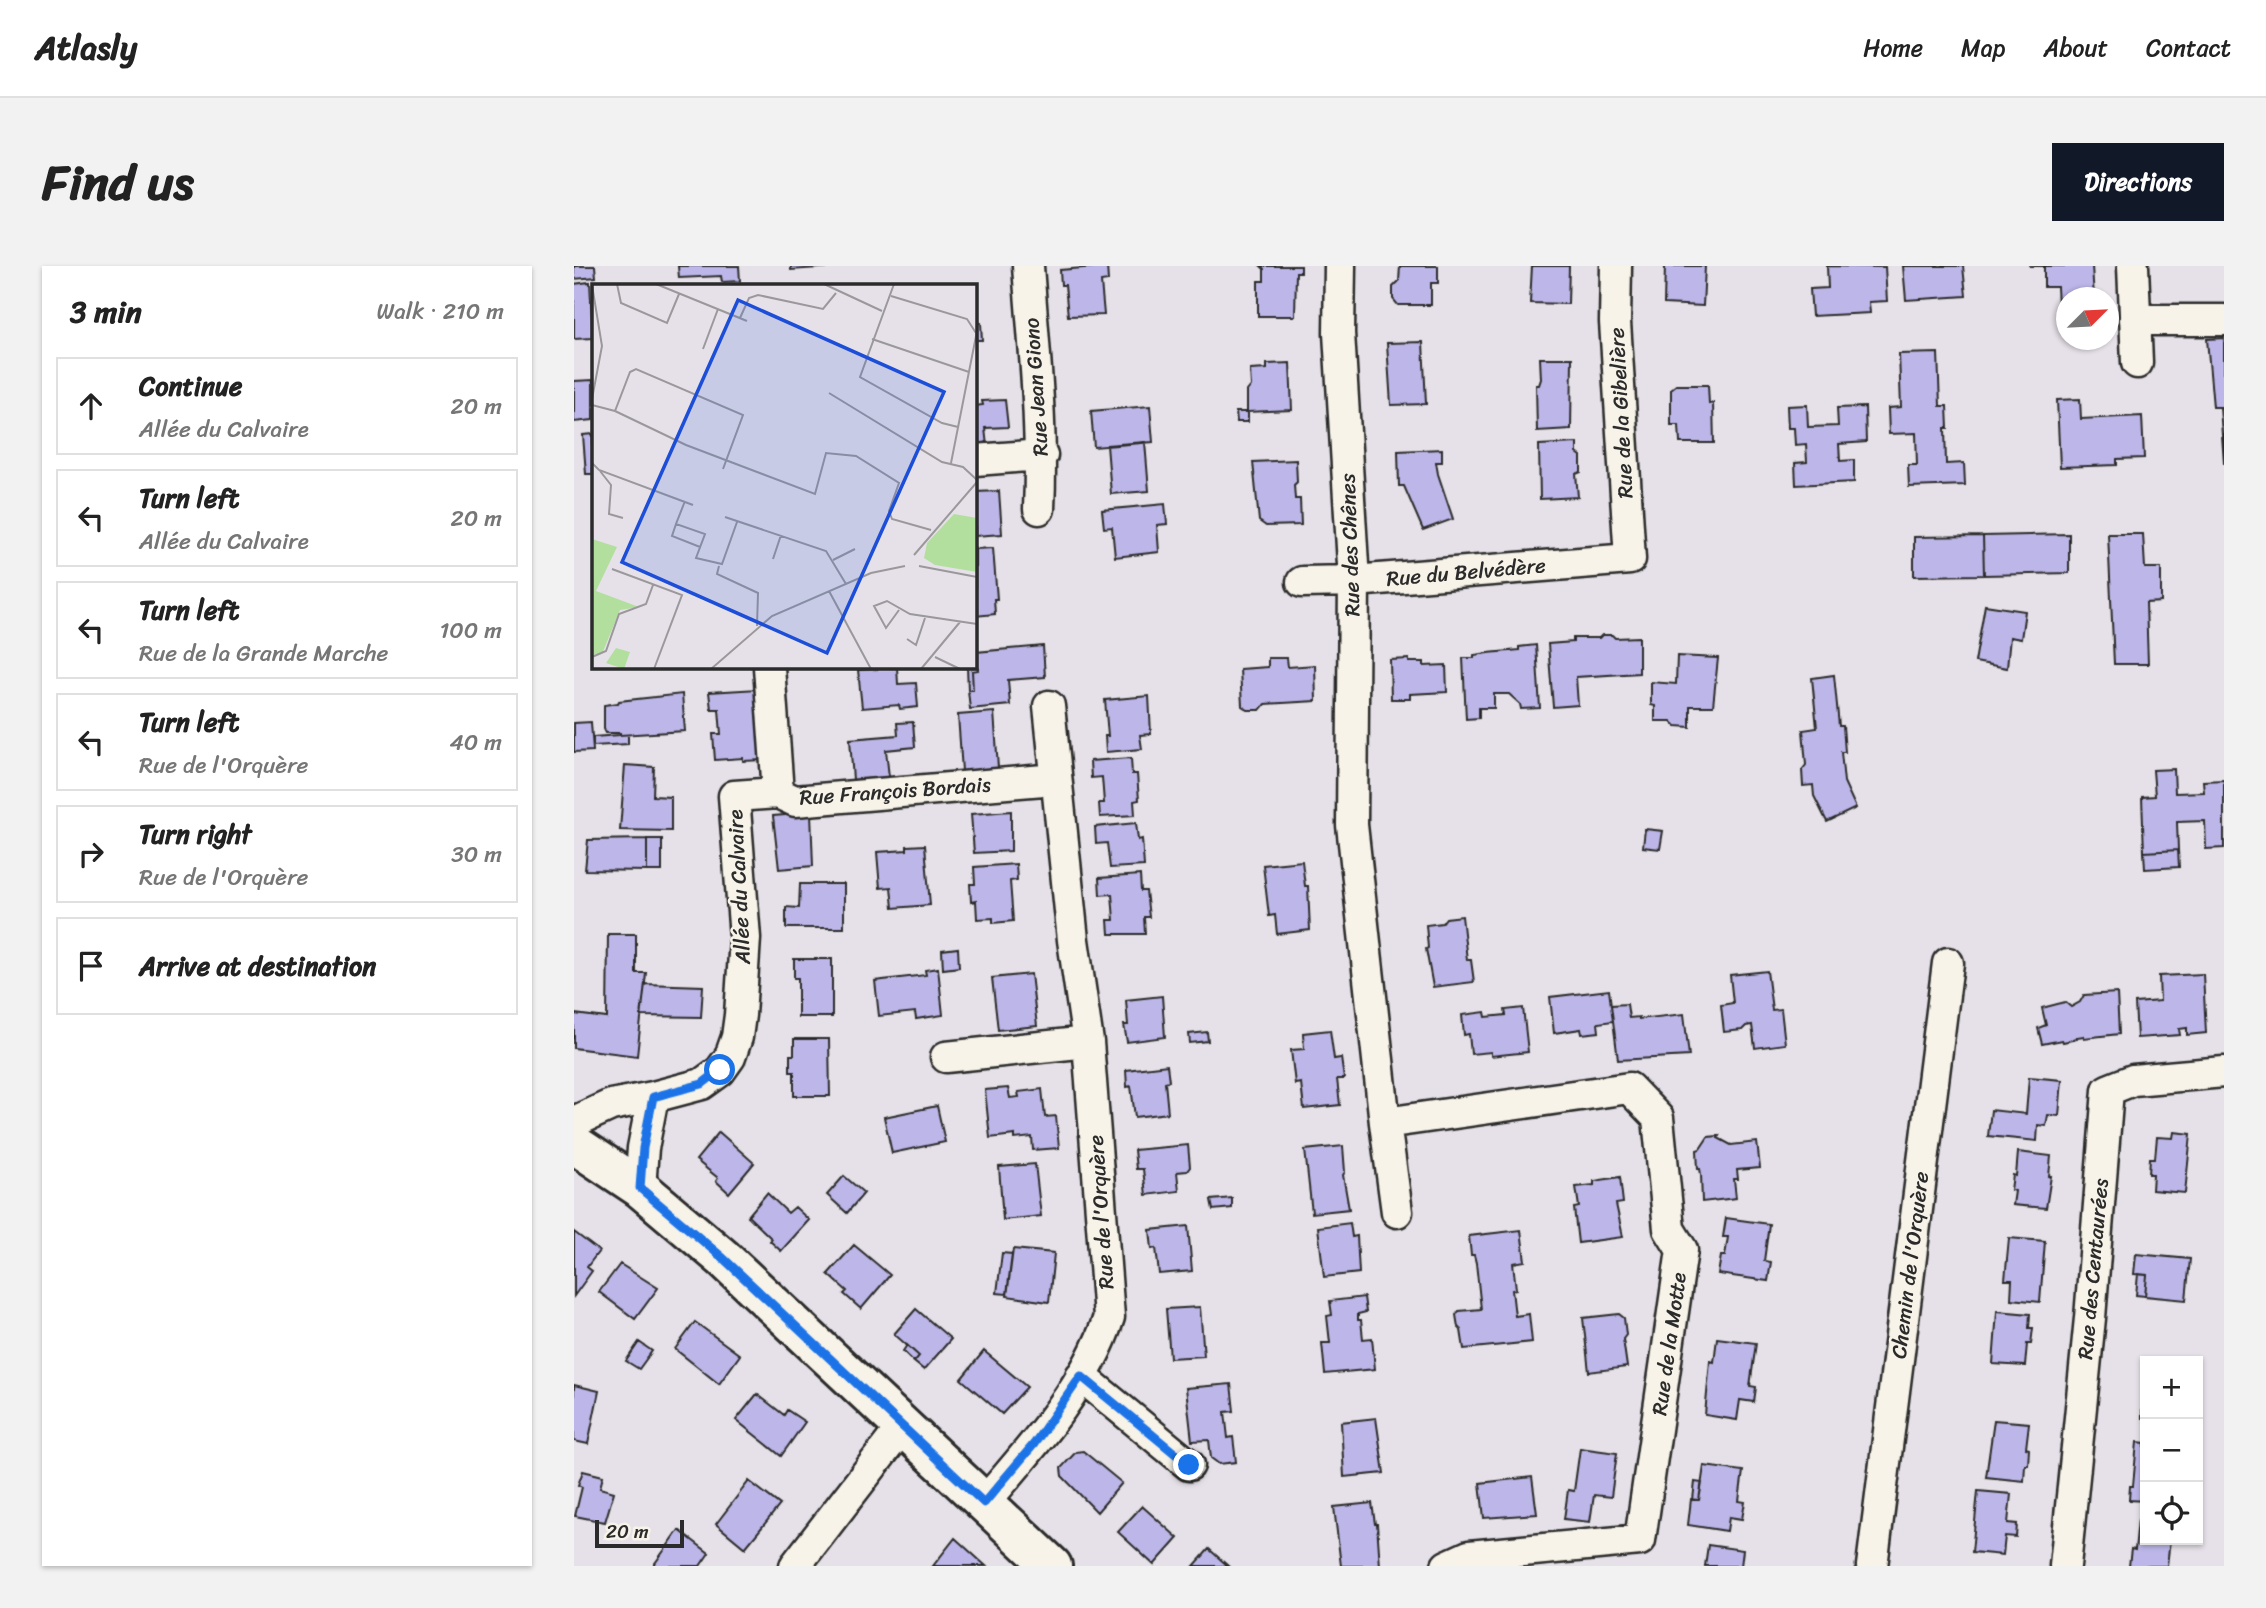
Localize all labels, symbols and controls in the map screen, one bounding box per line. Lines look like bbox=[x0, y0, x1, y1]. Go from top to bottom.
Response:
text: Atlasly bbox=[35, 19, 137, 77]
text: Home bbox=[1863, 27, 1923, 69]
text: Map bbox=[1961, 27, 2005, 69]
text: About bbox=[2043, 27, 2108, 69]
text: Contact bbox=[2146, 27, 2231, 69]
text: Find us bbox=[42, 139, 194, 226]
button: Directions bbox=[2052, 143, 2224, 221]
inset map bbox=[592, 284, 976, 668]
text: 3 min bbox=[70, 285, 142, 339]
north arrow bbox=[2056, 287, 2119, 350]
text: Walk · 210 m bbox=[377, 291, 504, 332]
street label: Rue Jean Giono bbox=[1012, 316, 1060, 458]
street label: Rue de la Gibelière bbox=[1598, 326, 1644, 499]
text: Continue bbox=[139, 363, 242, 409]
text: 20 m bbox=[451, 386, 502, 427]
icon: ahead bbox=[72, 387, 110, 425]
text: Allée du Calvaire bbox=[139, 409, 309, 450]
street label: Rue des Chênes bbox=[1329, 472, 1371, 617]
text: Turn left bbox=[139, 475, 239, 521]
text: 20 m bbox=[451, 498, 502, 539]
icon: left bbox=[72, 499, 110, 537]
text: Allée du Calvaire bbox=[139, 521, 309, 562]
street label: Rue du Belvédère bbox=[1385, 546, 1547, 598]
text: Turn left bbox=[139, 587, 239, 633]
text: 100 m bbox=[439, 610, 502, 651]
icon: left bbox=[72, 611, 110, 649]
text: Rue de la Grande Marche bbox=[139, 633, 388, 674]
text: Turn left bbox=[139, 699, 239, 745]
text: 40 m bbox=[449, 722, 502, 763]
icon: left bbox=[72, 723, 110, 761]
text: Rue de l'Orquère bbox=[139, 745, 308, 786]
street label: Rue François Bordais bbox=[798, 765, 992, 817]
street label: Allée du Calvaire bbox=[716, 809, 762, 966]
text: Turn right bbox=[139, 811, 252, 857]
text: 30 m bbox=[451, 834, 502, 875]
icon: right bbox=[72, 835, 110, 873]
text: Rue de l'Orquère bbox=[139, 857, 308, 898]
text: Arrive at destination bbox=[139, 943, 376, 989]
icon: arrive bbox=[72, 947, 110, 985]
route start bbox=[704, 1054, 735, 1085]
street label: Rue de l'Orquère bbox=[1077, 1133, 1125, 1290]
street label: Chemin de l'Orquère bbox=[1880, 1169, 1940, 1361]
street label: Rue des Centaurées bbox=[2066, 1176, 2120, 1361]
street label: Rue de la Motte bbox=[1640, 1270, 1698, 1418]
map controls bbox=[2140, 1356, 2203, 1545]
button: + bbox=[2140, 1356, 2203, 1419]
button: − bbox=[2140, 1419, 2203, 1482]
route end bbox=[1173, 1449, 1204, 1480]
button: locate bbox=[2140, 1482, 2203, 1545]
text: 20 m bbox=[606, 1515, 649, 1548]
scale bar bbox=[595, 1517, 684, 1549]

